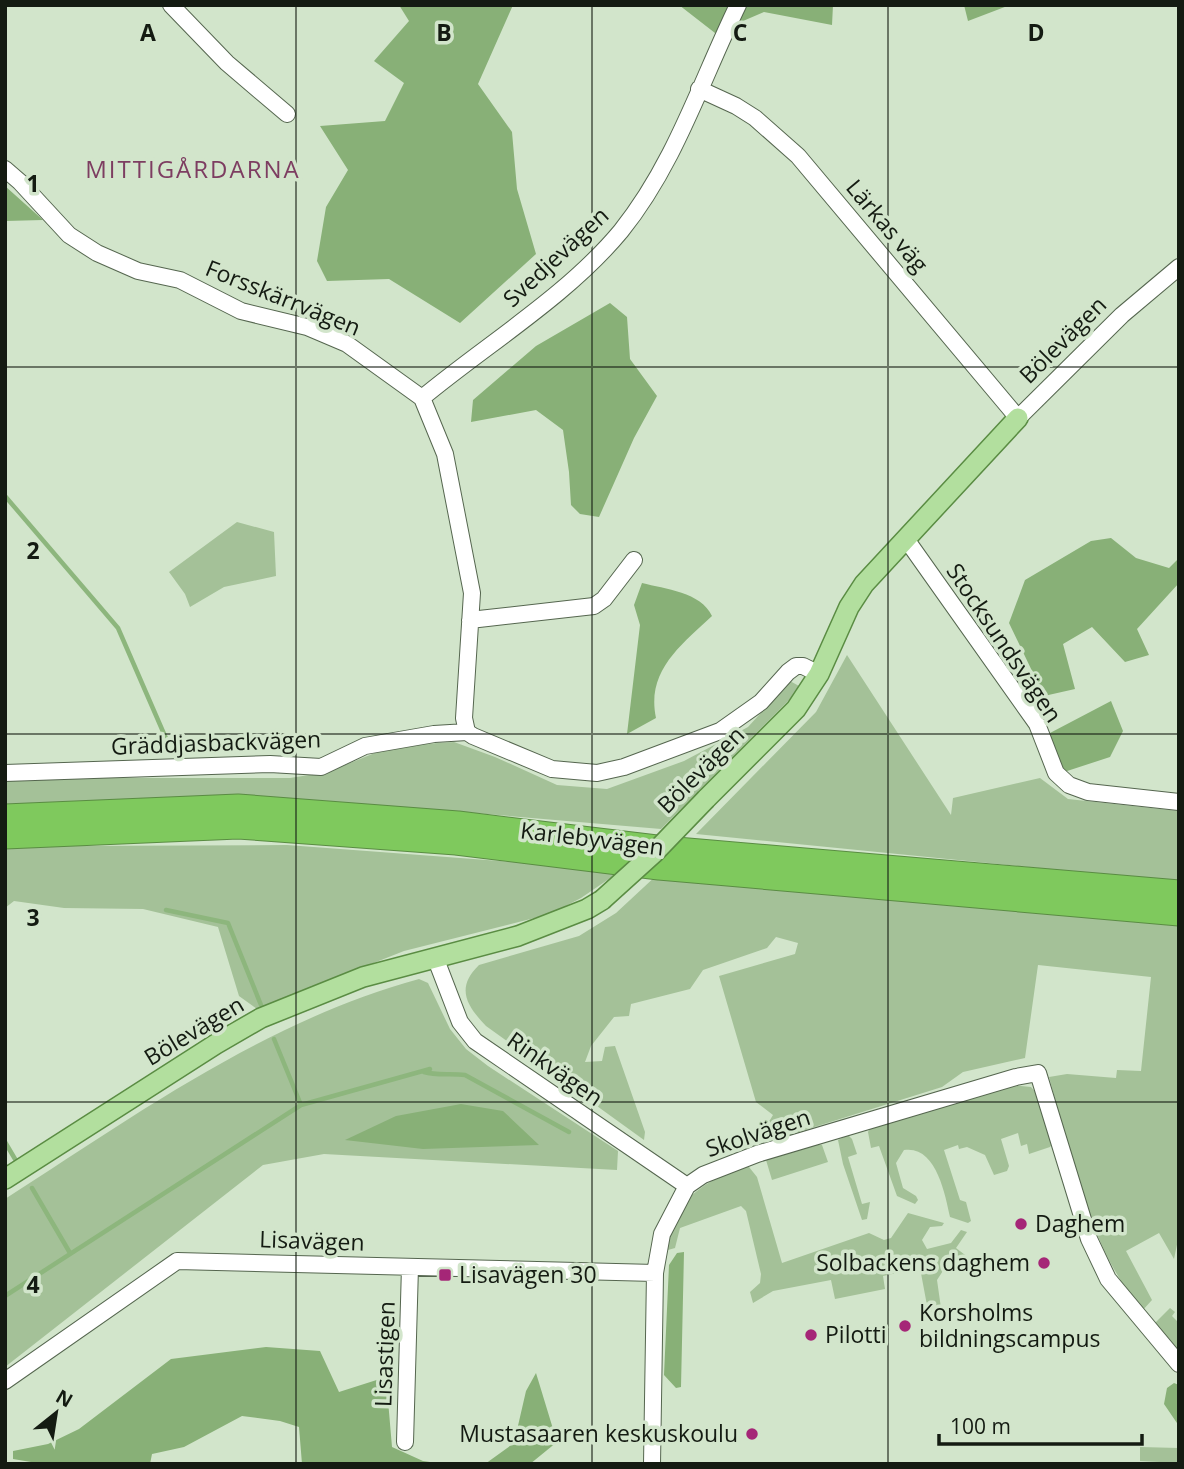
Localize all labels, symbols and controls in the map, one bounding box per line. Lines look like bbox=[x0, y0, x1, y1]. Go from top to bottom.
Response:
text: A bbox=[140, 16, 156, 48]
text: B bbox=[436, 16, 452, 48]
text: C bbox=[733, 16, 747, 48]
text: D bbox=[1027, 16, 1045, 48]
district label: MITTIGÅRDARNA bbox=[85, 152, 301, 185]
text: 1 bbox=[26, 167, 40, 199]
street label: Lärkas väg bbox=[839, 172, 937, 279]
street label: Svedjevägen bbox=[496, 199, 615, 314]
street label: Forsskärrvägen bbox=[201, 251, 366, 343]
street label: Bölevägen bbox=[1012, 289, 1113, 390]
text: 2 bbox=[26, 534, 40, 566]
street label: Stocksundsvägen bbox=[940, 557, 1070, 728]
street label: Bölevägen bbox=[650, 719, 751, 820]
street label: Gräddjasbackvägen bbox=[110, 722, 322, 762]
street label: Karlebyvägen bbox=[519, 813, 666, 863]
text: 3 bbox=[26, 901, 40, 933]
street label: Bölevägen bbox=[138, 988, 249, 1072]
street label: Rinkvägen bbox=[501, 1024, 610, 1113]
street label: Skolvägen bbox=[701, 1100, 814, 1164]
place label: Daghem bbox=[1035, 1207, 1125, 1239]
marker: Daghem bbox=[1013, 1216, 1029, 1232]
street label: Lisavägen bbox=[259, 1222, 365, 1258]
place label: Solbackens daghem bbox=[816, 1246, 1030, 1278]
marker: Solbackens daghem bbox=[1036, 1255, 1052, 1271]
place label: Lisavägen 30 bbox=[459, 1258, 597, 1290]
marker: Lisavägen 30 bbox=[437, 1267, 453, 1283]
text: 4 bbox=[26, 1268, 40, 1300]
place label: Korsholms bildningscampus bbox=[919, 1296, 1100, 1354]
street label: Lisastigen bbox=[366, 1300, 402, 1408]
place label: Pilotti bbox=[825, 1318, 887, 1350]
marker: Korsholms bildningscampus bbox=[897, 1318, 913, 1334]
marker: Pilotti bbox=[803, 1327, 819, 1343]
north arrow bbox=[21, 1378, 91, 1448]
text: N bbox=[51, 1383, 78, 1413]
scale bar bbox=[939, 1402, 1142, 1446]
text: 100 m bbox=[950, 1412, 1011, 1440]
place label: Mustasaaren keskuskoulu bbox=[459, 1417, 738, 1449]
marker: Mustasaaren keskuskoulu bbox=[744, 1426, 760, 1442]

